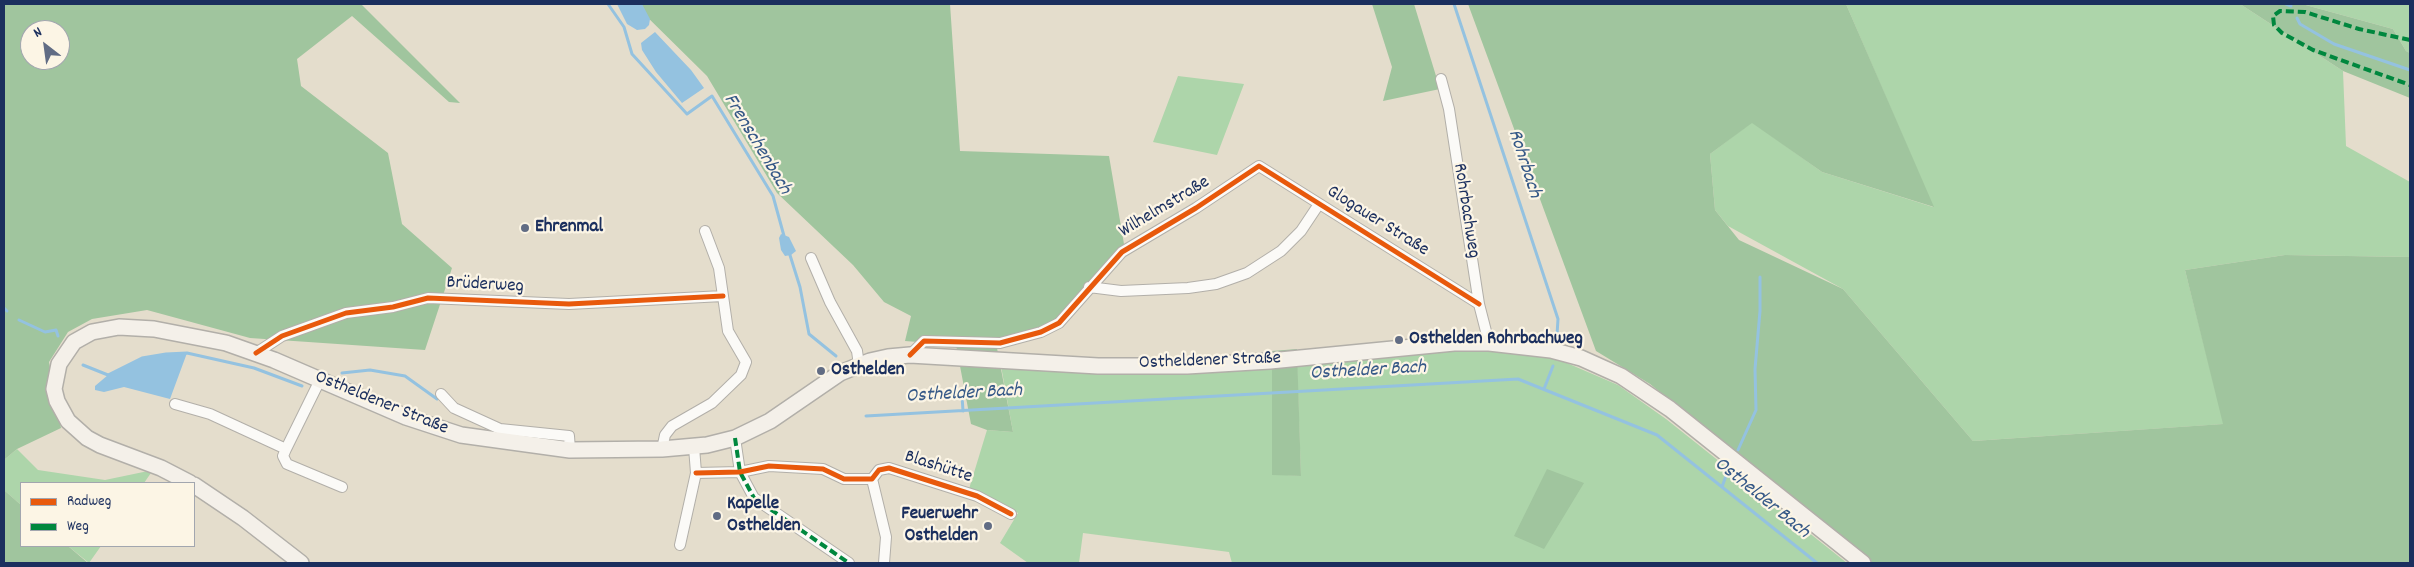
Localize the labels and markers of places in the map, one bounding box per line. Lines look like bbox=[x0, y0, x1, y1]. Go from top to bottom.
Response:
place label: Ehrenmal bbox=[535, 217, 603, 239]
marker: Ehrenmal bbox=[519, 222, 531, 234]
place label: Osthelden Rohrbachweg bbox=[1409, 329, 1583, 351]
marker: Osthelden Rohrbachweg bbox=[1393, 334, 1405, 346]
place label: Osthelden bbox=[831, 360, 905, 382]
marker: Osthelden bbox=[815, 365, 827, 377]
place label: Kapelle Osthelden bbox=[727, 494, 801, 538]
place label: Feuerwehr Osthelden bbox=[901, 504, 978, 548]
marker: Kapelle Osthelden bbox=[711, 510, 723, 522]
marker: Feuerwehr Osthelden bbox=[982, 520, 994, 532]

